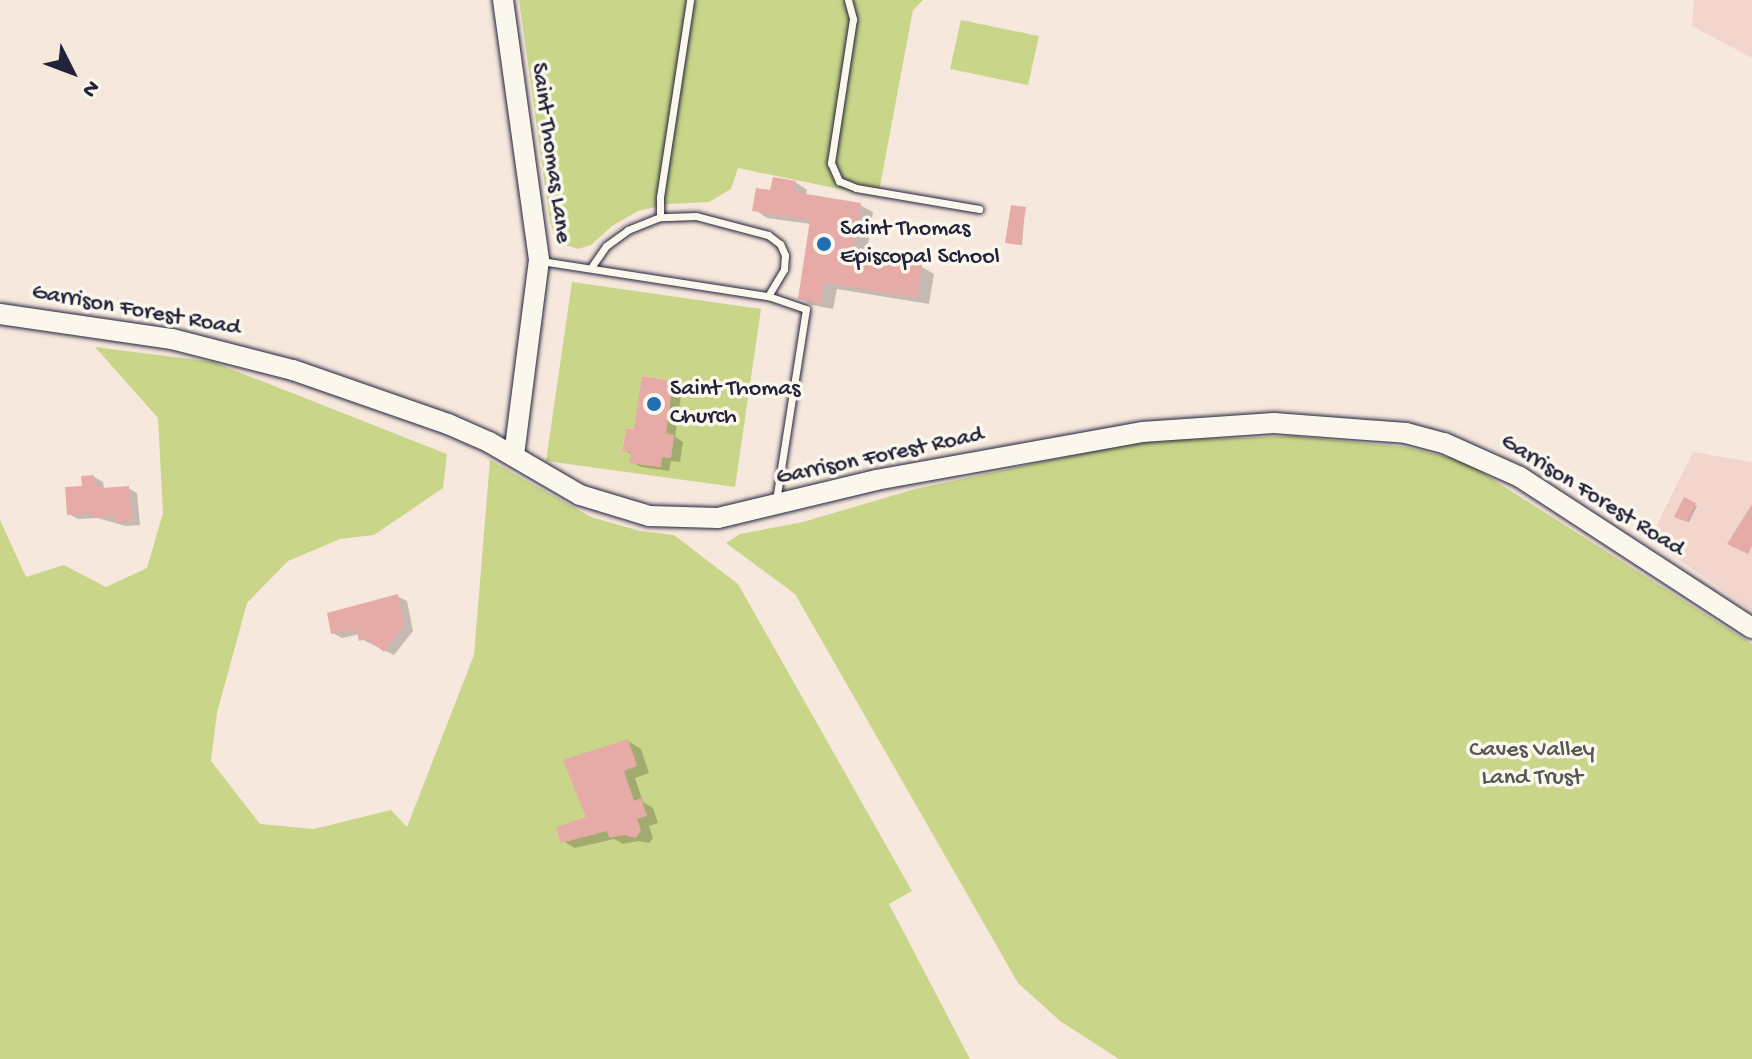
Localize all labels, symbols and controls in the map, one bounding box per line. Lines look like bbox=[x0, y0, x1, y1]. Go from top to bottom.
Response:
north arrow bbox=[32, 32, 112, 112]
street label: Saint Thomas Lane bbox=[523, 61, 577, 245]
text: N bbox=[75, 74, 104, 102]
place label: Saint Thomas Episcopal School bbox=[840, 216, 1000, 272]
marker: Saint Thomas Episcopal School bbox=[815, 235, 833, 253]
street label: Garrison Forest Road bbox=[29, 278, 243, 344]
place label: Saint Thomas Church bbox=[670, 376, 800, 432]
marker: Saint Thomas Church bbox=[645, 395, 663, 413]
street label: Garrison Forest Road bbox=[774, 421, 986, 493]
street label: Garrison Forest Road bbox=[1495, 428, 1689, 564]
park label: Caves Valley Land Trust bbox=[1469, 737, 1595, 793]

